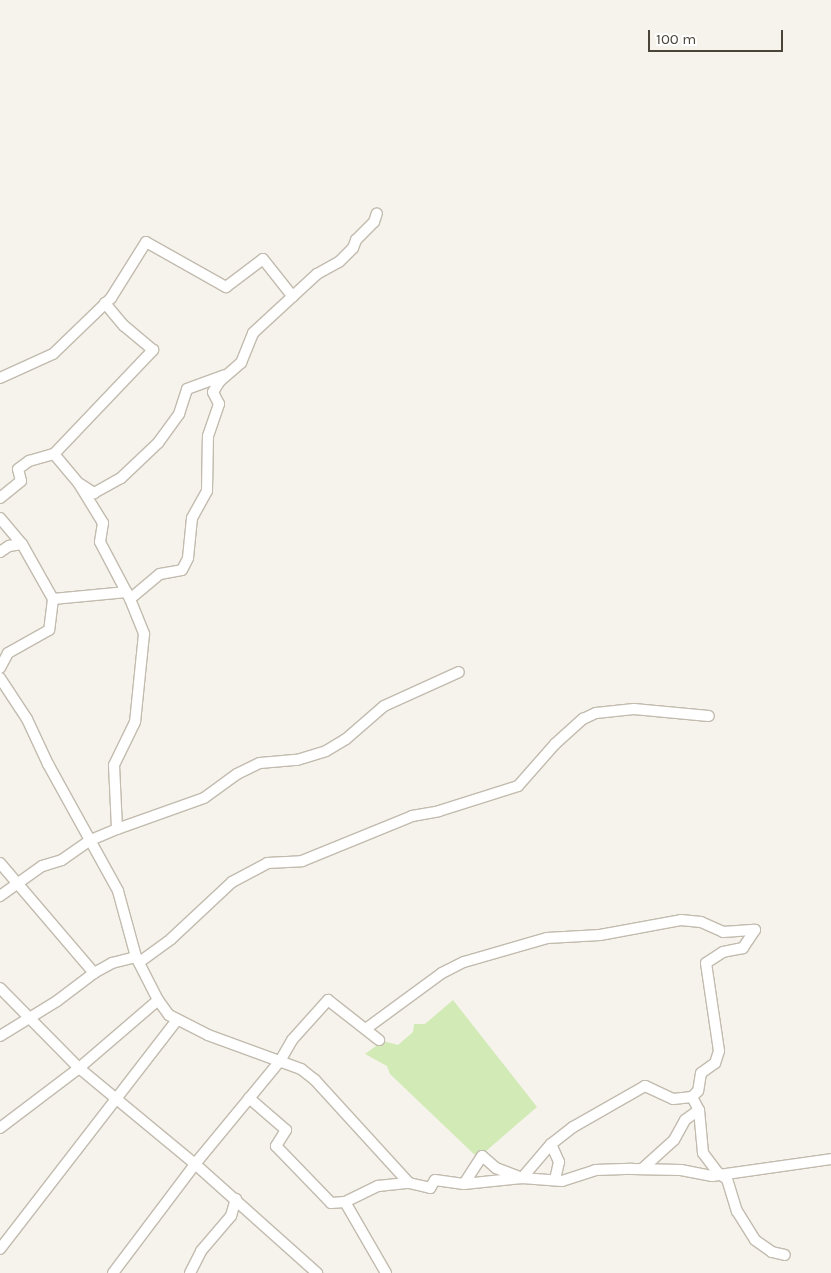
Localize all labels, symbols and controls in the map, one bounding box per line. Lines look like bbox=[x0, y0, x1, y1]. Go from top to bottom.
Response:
scale bar bbox=[651, 20, 786, 52]
text: 100 m bbox=[656, 30, 696, 48]

